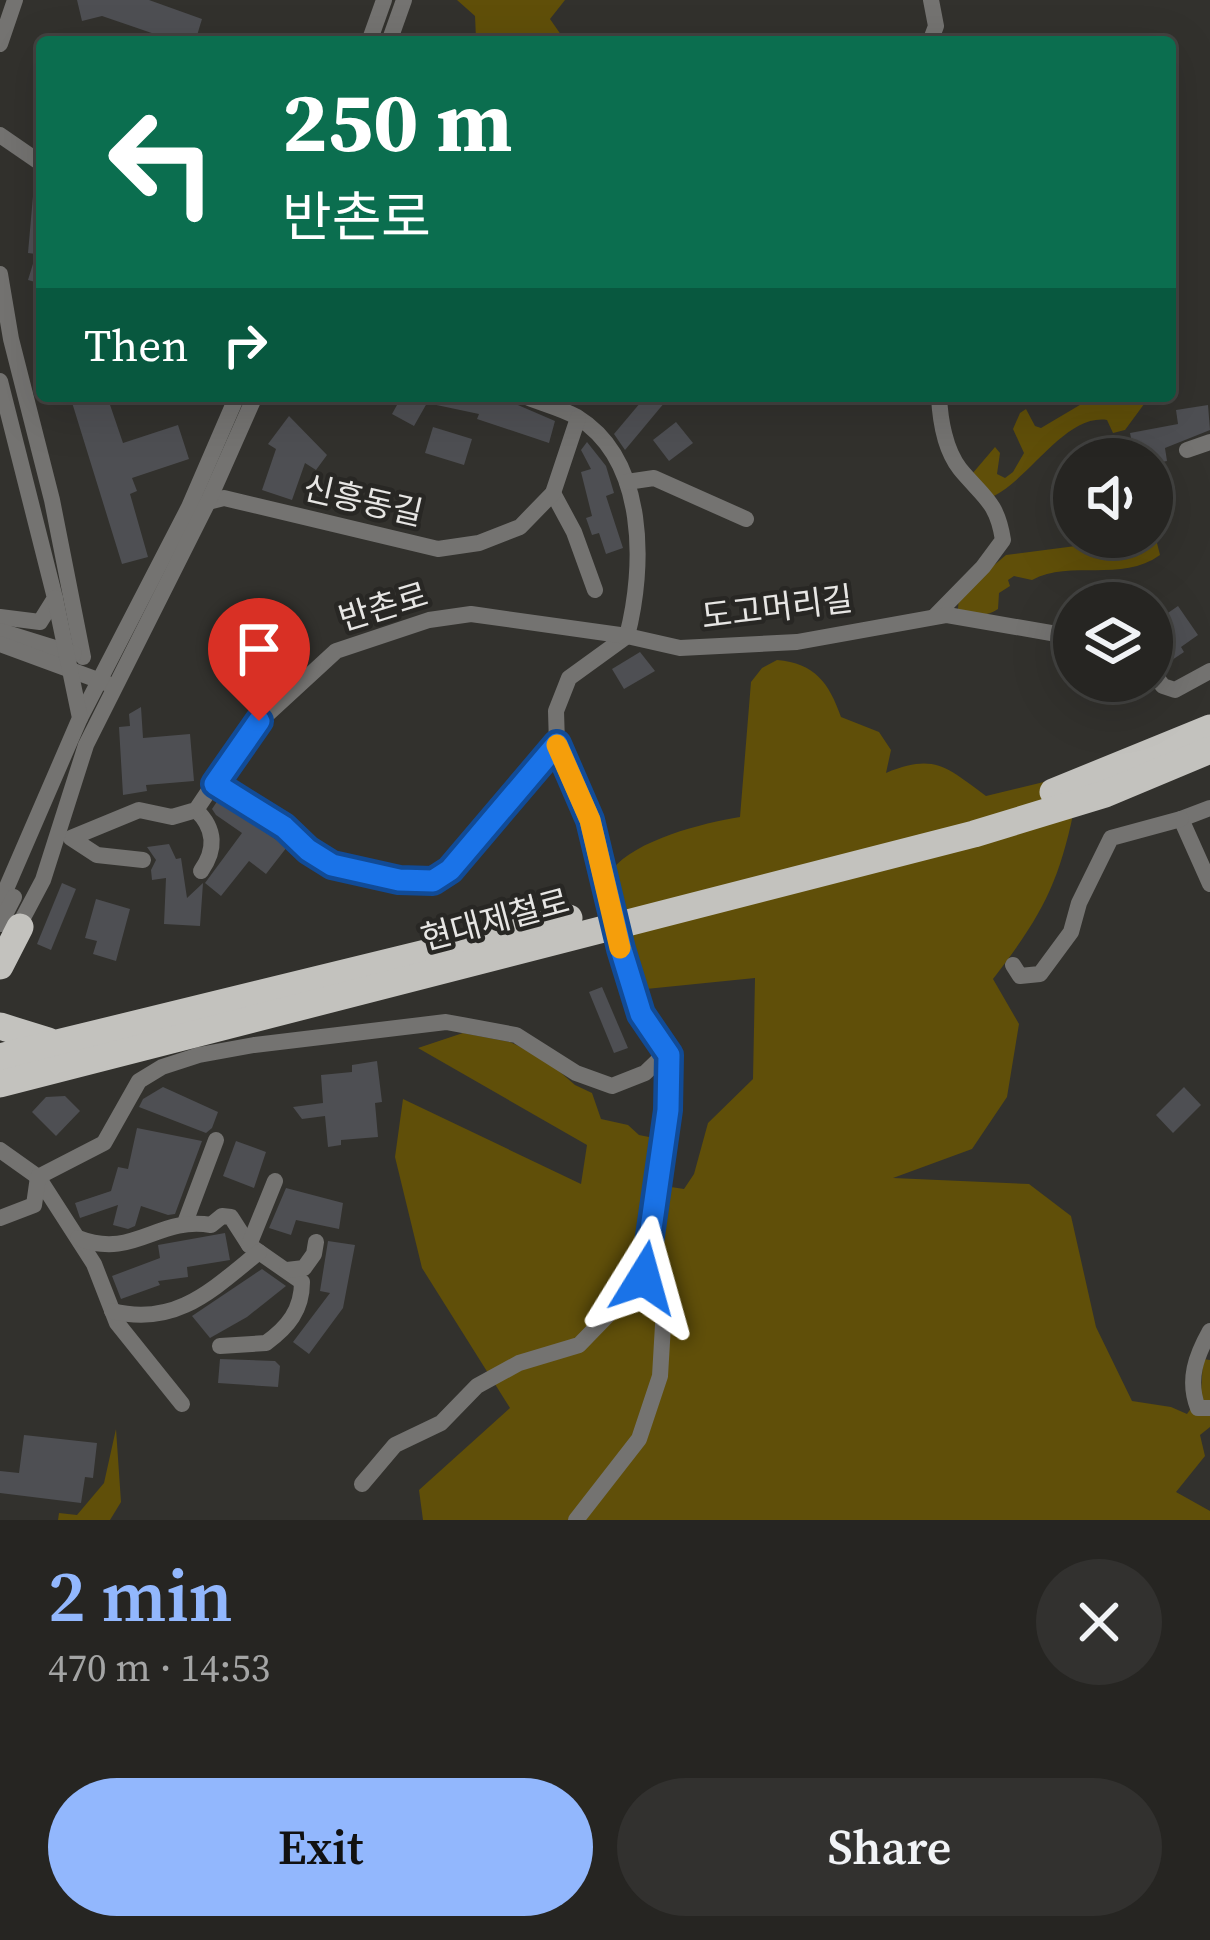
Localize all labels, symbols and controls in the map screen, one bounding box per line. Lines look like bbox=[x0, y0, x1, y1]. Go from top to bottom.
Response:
text: 250 m bbox=[282, 64, 513, 179]
icon: left bbox=[84, 84, 240, 240]
text: 반촌로 bbox=[282, 180, 431, 254]
icon: right bbox=[212, 312, 278, 378]
text: Then bbox=[84, 314, 188, 376]
map controls bbox=[1053, 438, 1173, 702]
button: sound bbox=[1053, 438, 1173, 558]
street label: 신흥동길 bbox=[299, 465, 427, 536]
street label: 반촌로 bbox=[333, 572, 433, 641]
street label: 도고머리길 bbox=[699, 576, 855, 639]
button: layers bbox=[1053, 582, 1173, 702]
pin bbox=[208, 598, 310, 721]
icon: arrive bbox=[226, 616, 292, 682]
street label: 현대제철로 bbox=[416, 878, 574, 961]
position arrow bbox=[581, 1215, 707, 1341]
text: 2 min bbox=[48, 1546, 233, 1645]
button: close bbox=[1036, 1559, 1162, 1685]
text: 470 m · 14:53 bbox=[48, 1641, 270, 1694]
button: Exit bbox=[48, 1778, 593, 1916]
button: Share bbox=[617, 1778, 1162, 1916]

